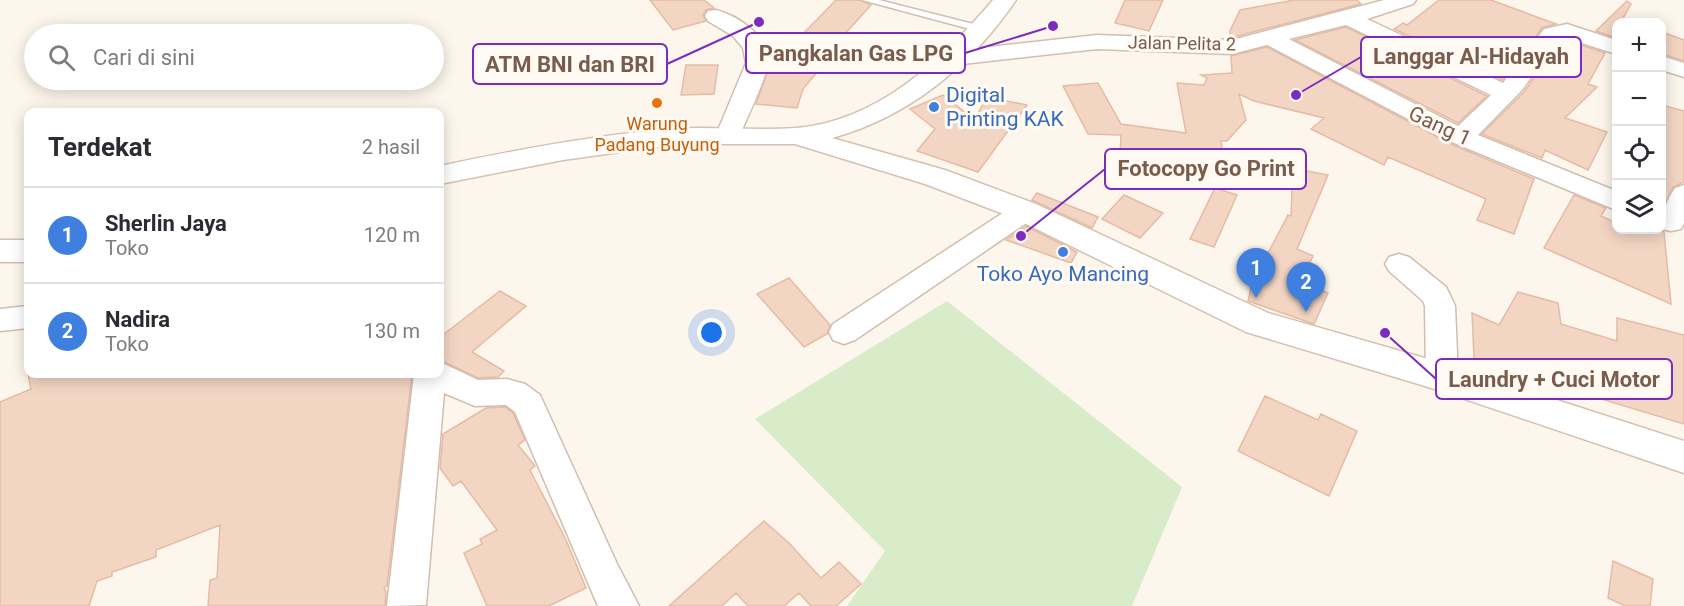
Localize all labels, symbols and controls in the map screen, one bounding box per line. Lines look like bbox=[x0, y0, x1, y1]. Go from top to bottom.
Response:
map controls bbox=[1612, 18, 1666, 234]
button: + bbox=[1612, 18, 1666, 72]
search box bbox=[24, 24, 444, 90]
street label: Jalan Pelita 2 bbox=[1128, 32, 1236, 54]
callout: Pangkalan Gas LPG bbox=[746, 33, 965, 73]
callout: Langgar Al-Hidayah bbox=[1361, 37, 1581, 77]
icon: search bbox=[45, 41, 78, 74]
text: Pangkalan Gas LPG bbox=[759, 41, 953, 66]
callout: ATM BNI dan BRI bbox=[473, 44, 667, 84]
text: Langgar Al-Hidayah bbox=[1373, 44, 1569, 69]
text: Cari di sini bbox=[93, 45, 195, 70]
text: ATM BNI dan BRI bbox=[485, 52, 655, 77]
button: − bbox=[1612, 72, 1666, 126]
place label: Digital Printing KAK bbox=[946, 83, 1065, 131]
marker: Warung Padang Buyung bbox=[650, 96, 664, 110]
marker: Digital Printing KAK bbox=[927, 100, 941, 114]
street label: Gang 1 bbox=[1405, 101, 1475, 151]
place label: Warung Padang Buyung bbox=[594, 113, 720, 155]
button: locate bbox=[1612, 126, 1666, 180]
text: Terdekat bbox=[48, 132, 152, 162]
text: 2 hasil bbox=[362, 135, 420, 159]
callout: Fotocopy Go Print bbox=[1105, 149, 1306, 189]
text: Fotocopy Go Print bbox=[1117, 156, 1295, 181]
button: layers bbox=[1612, 180, 1666, 234]
text: Sherlin Jaya bbox=[105, 211, 227, 236]
text: 1 bbox=[62, 223, 73, 247]
text: 120 m bbox=[364, 223, 420, 247]
text: Toko bbox=[105, 236, 149, 260]
marker: Toko Ayo Mancing bbox=[1056, 245, 1070, 259]
pin: 1 bbox=[1236, 248, 1276, 298]
place label: Toko Ayo Mancing bbox=[977, 262, 1149, 286]
pin: 2 bbox=[1286, 262, 1326, 312]
text: Nadira bbox=[105, 307, 170, 332]
your location bbox=[697, 318, 726, 347]
text: 2 bbox=[62, 319, 73, 343]
text: 130 m bbox=[364, 319, 420, 343]
text: Toko bbox=[105, 332, 149, 356]
callout: Laundry + Cuci Motor bbox=[1436, 359, 1672, 399]
text: Laundry + Cuci Motor bbox=[1448, 367, 1660, 392]

